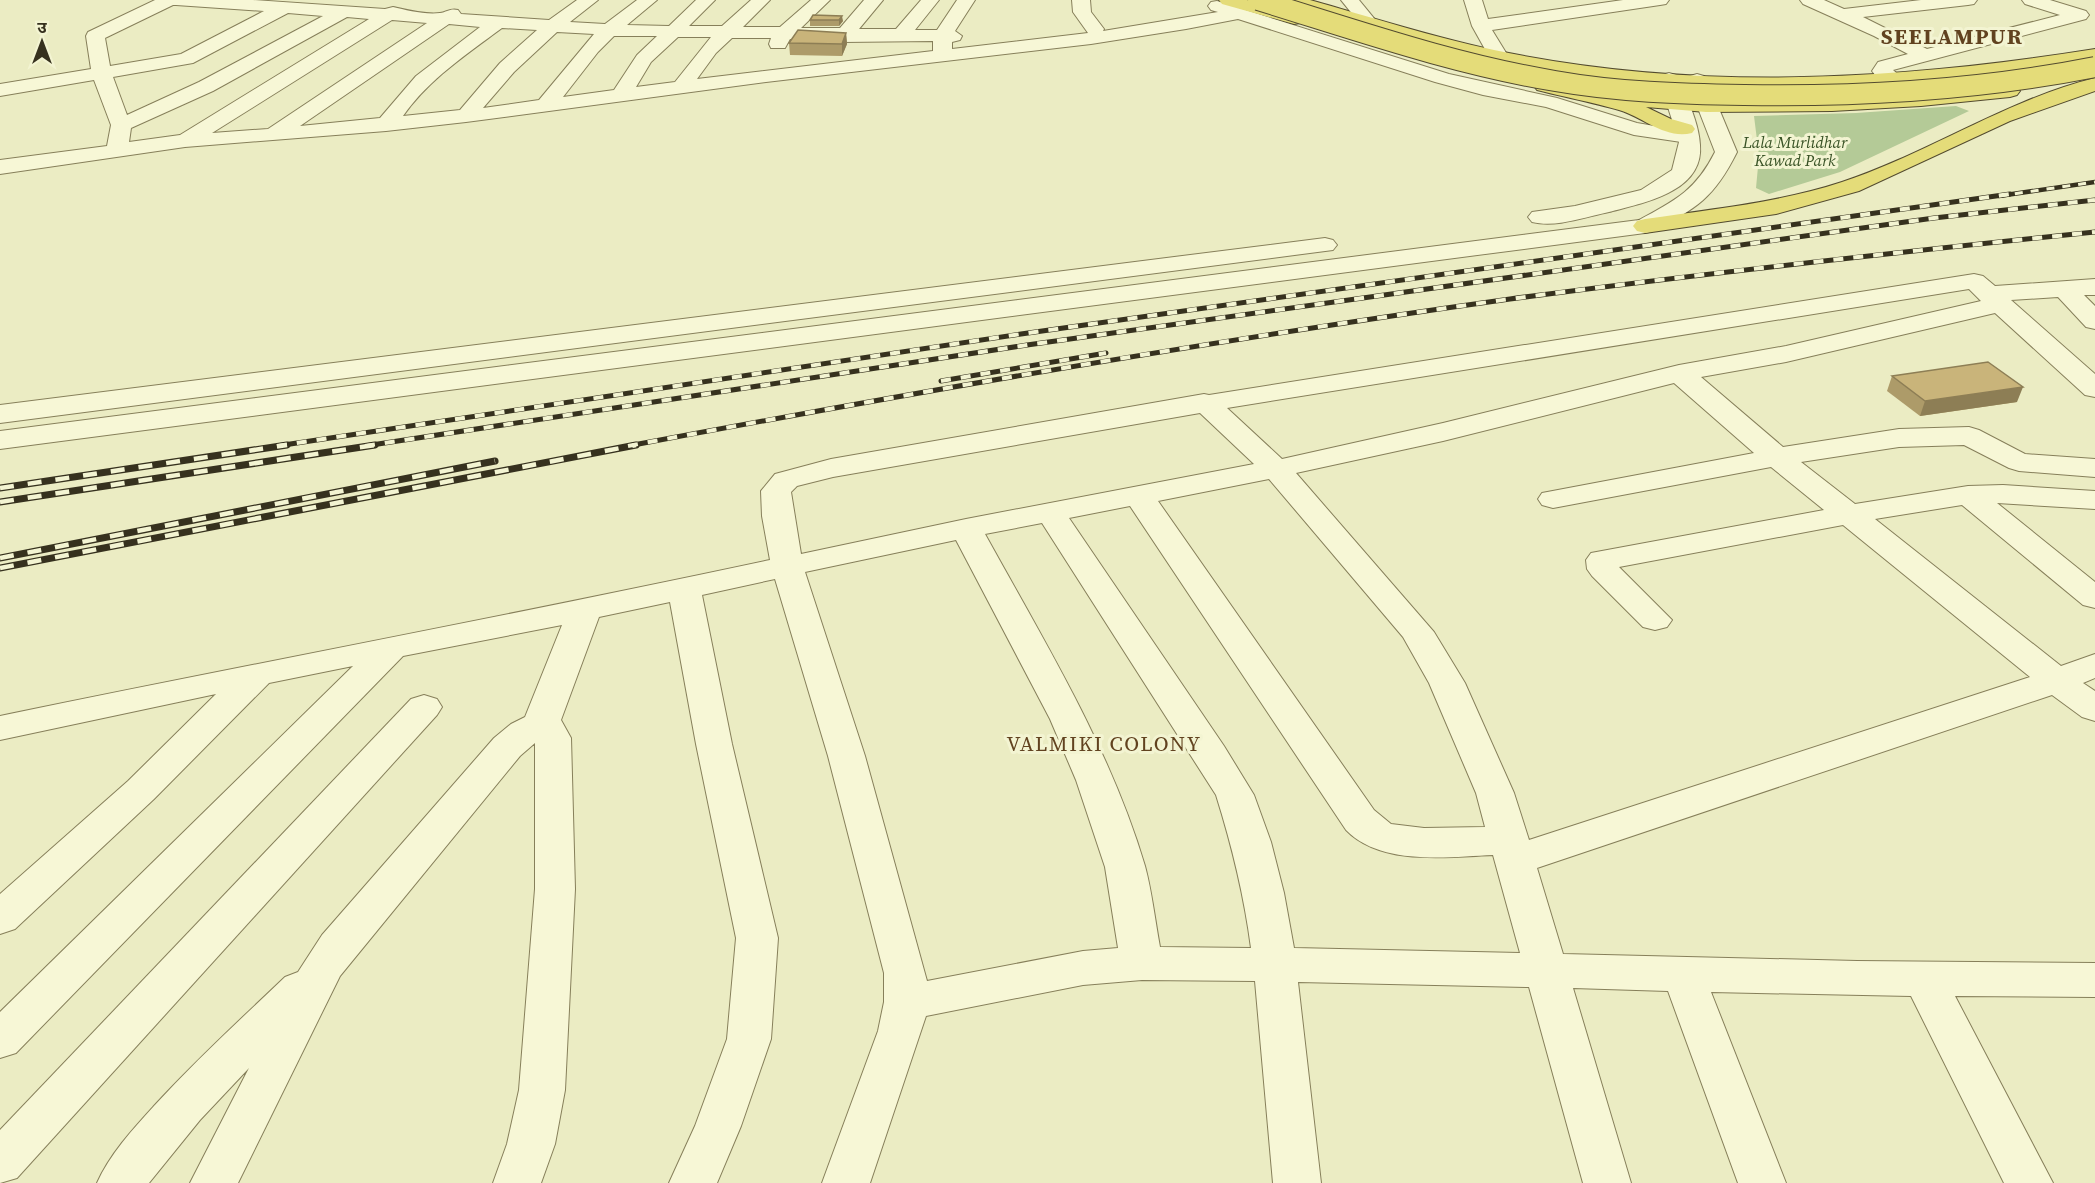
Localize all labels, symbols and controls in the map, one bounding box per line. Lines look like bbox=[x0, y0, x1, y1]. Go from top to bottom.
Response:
north arrow bbox=[12, 12, 72, 72]
text: उ bbox=[37, 16, 47, 38]
district label: SEELAMPUR bbox=[1881, 21, 2023, 51]
park label: Lala Murlidhar Kawad Park bbox=[1742, 131, 1848, 171]
district label: VALMIKI COLONY bbox=[1007, 729, 1201, 758]

